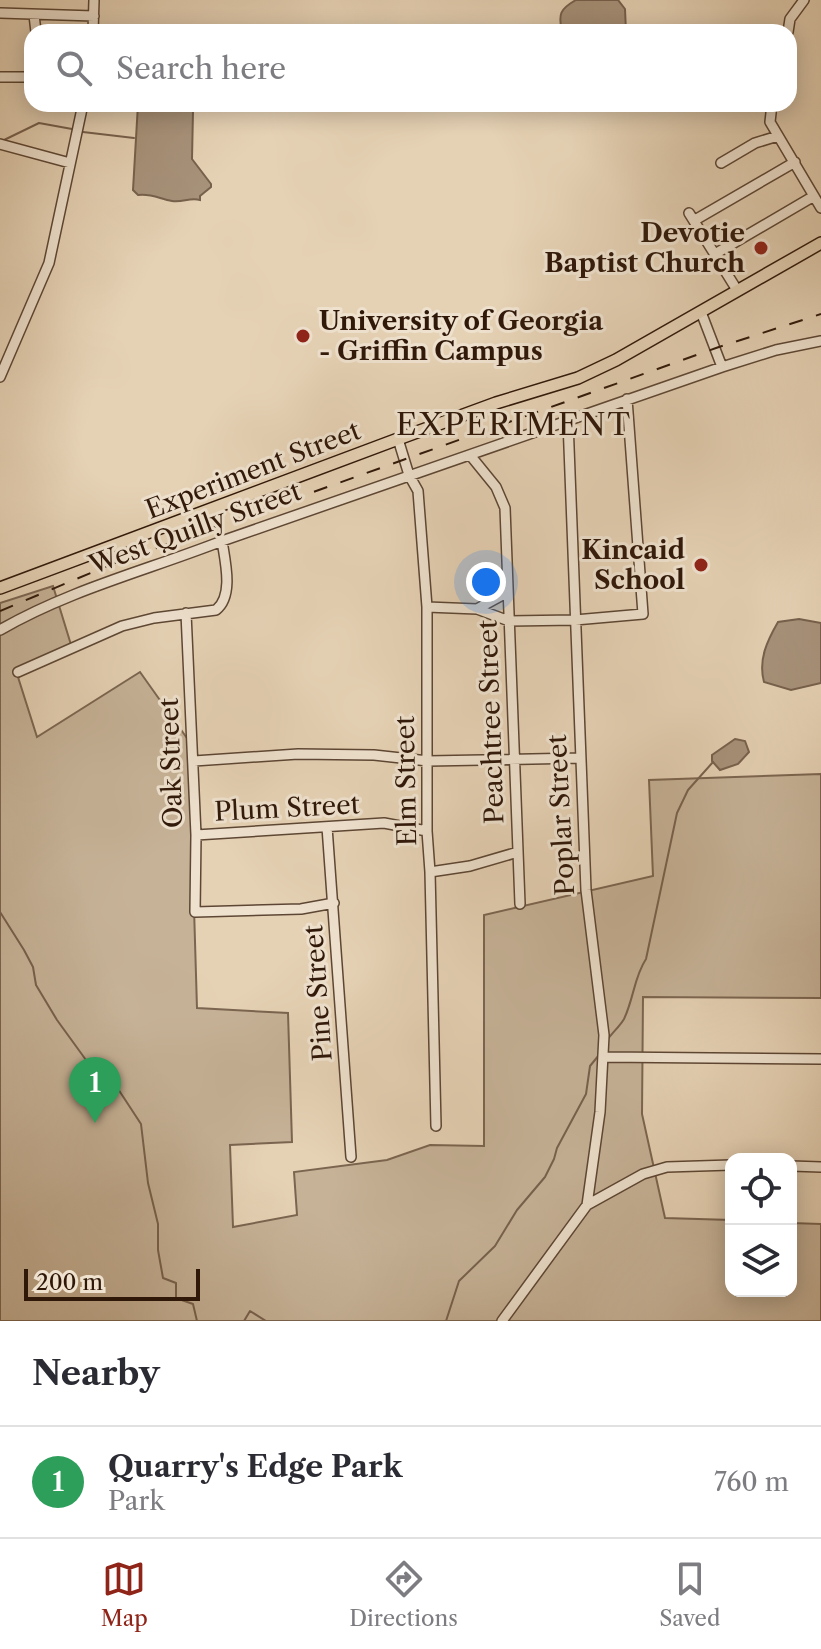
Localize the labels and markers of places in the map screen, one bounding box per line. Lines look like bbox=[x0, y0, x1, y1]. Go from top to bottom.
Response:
place label: Devotie Baptist Church bbox=[544, 217, 745, 279]
marker: Devotie Baptist Church bbox=[752, 239, 770, 257]
place label: University of Georgia - Griffin Campus bbox=[319, 305, 604, 367]
marker: University of Georgia - Griffin Campus bbox=[294, 327, 312, 345]
place label: Kincaid School bbox=[581, 534, 685, 596]
marker: Kincaid School bbox=[692, 556, 710, 574]
pin: 1 bbox=[69, 1057, 121, 1123]

